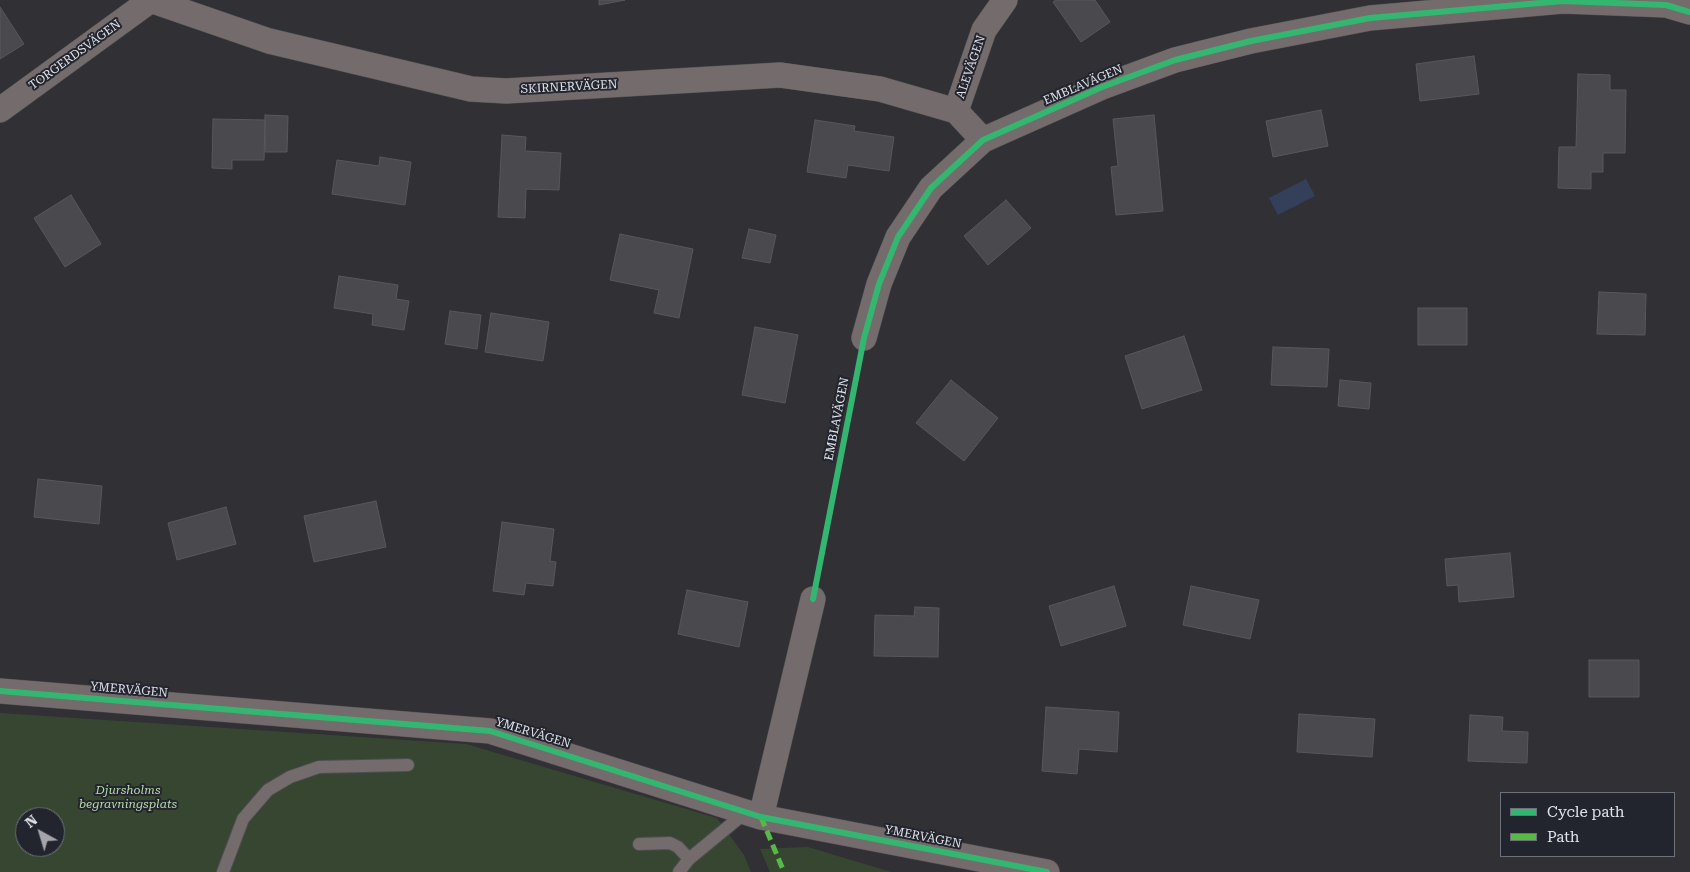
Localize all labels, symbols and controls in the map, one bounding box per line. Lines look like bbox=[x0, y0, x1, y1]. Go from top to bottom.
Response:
street label: TORGERDSVÄGEN bbox=[26, 17, 124, 93]
street label: ALEVÄGEN bbox=[953, 34, 989, 100]
street label: EMBLAVÄGEN bbox=[1041, 62, 1125, 108]
street label: SKIRNERVÄGEN bbox=[520, 77, 618, 97]
street label: EMBLAVÄGEN bbox=[822, 376, 852, 462]
street label: YMERVÄGEN bbox=[90, 679, 168, 701]
street label: YMERVÄGEN bbox=[494, 715, 572, 751]
park label: Djursholms begravningsplats bbox=[79, 783, 177, 811]
legend bbox=[1500, 792, 1675, 857]
text: Cycle path bbox=[1547, 803, 1624, 821]
north arrow bbox=[15, 807, 65, 857]
text: N bbox=[22, 812, 40, 831]
street label: YMERVÄGEN bbox=[883, 823, 963, 851]
text: Path bbox=[1547, 828, 1580, 846]

